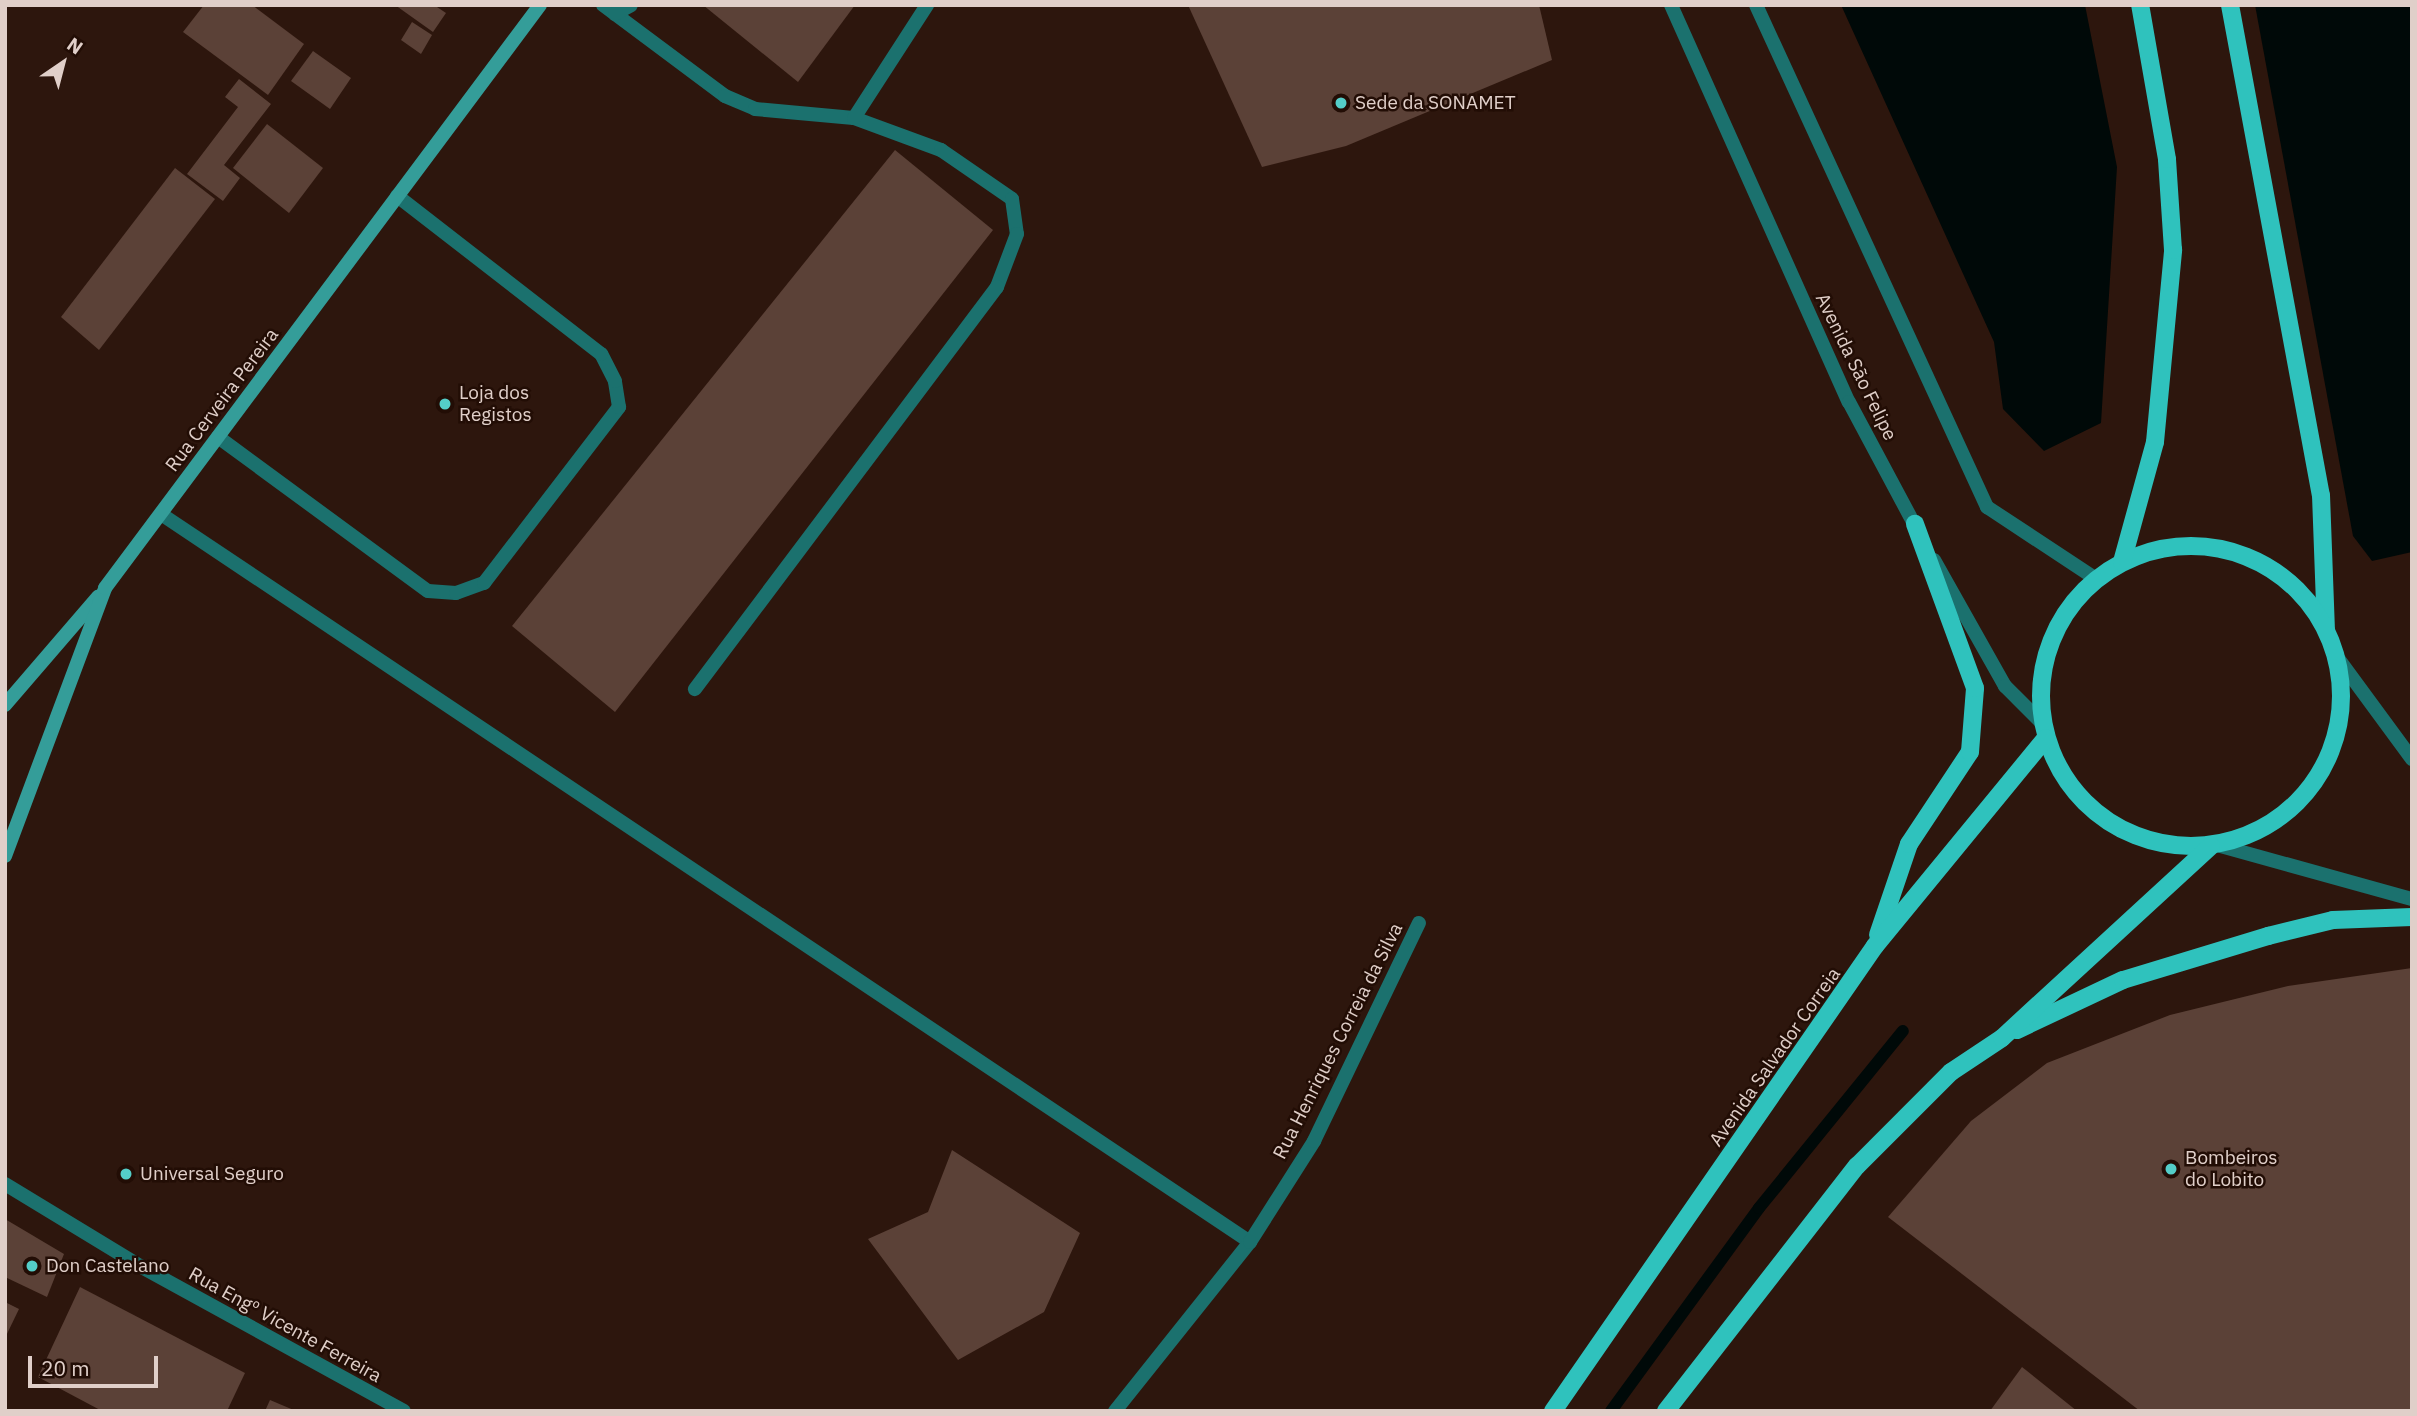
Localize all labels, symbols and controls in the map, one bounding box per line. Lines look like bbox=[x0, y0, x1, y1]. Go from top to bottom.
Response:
north arrow bbox=[28, 28, 98, 98]
text: N bbox=[63, 32, 88, 60]
place label: Sede da SONAMET bbox=[1355, 92, 1516, 114]
marker: Sede da SONAMET bbox=[1333, 95, 1349, 111]
street label: Avenida São Felipe bbox=[1810, 290, 1902, 444]
street label: Rua Cerveira Pereira bbox=[161, 324, 283, 476]
place label: Loja dos Registos bbox=[459, 382, 532, 426]
marker: Loja dos Registos bbox=[437, 396, 453, 412]
street label: Rua Henriques Correia da Silva bbox=[1268, 919, 1408, 1163]
street label: Avenida Salvador Correia bbox=[1705, 963, 1845, 1151]
place label: Bombeiros do Lobito bbox=[2185, 1147, 2278, 1191]
marker: Bombeiros do Lobito bbox=[2163, 1161, 2179, 1177]
place label: Universal Seguro bbox=[140, 1163, 284, 1185]
marker: Universal Seguro bbox=[118, 1166, 134, 1182]
place label: Don Castelano bbox=[46, 1255, 169, 1277]
marker: Don Castelano bbox=[24, 1258, 40, 1274]
street label: Rua Engº Vicente Ferreira bbox=[185, 1263, 385, 1387]
scale bar bbox=[32, 1342, 161, 1386]
text: 20 m bbox=[41, 1354, 90, 1382]

